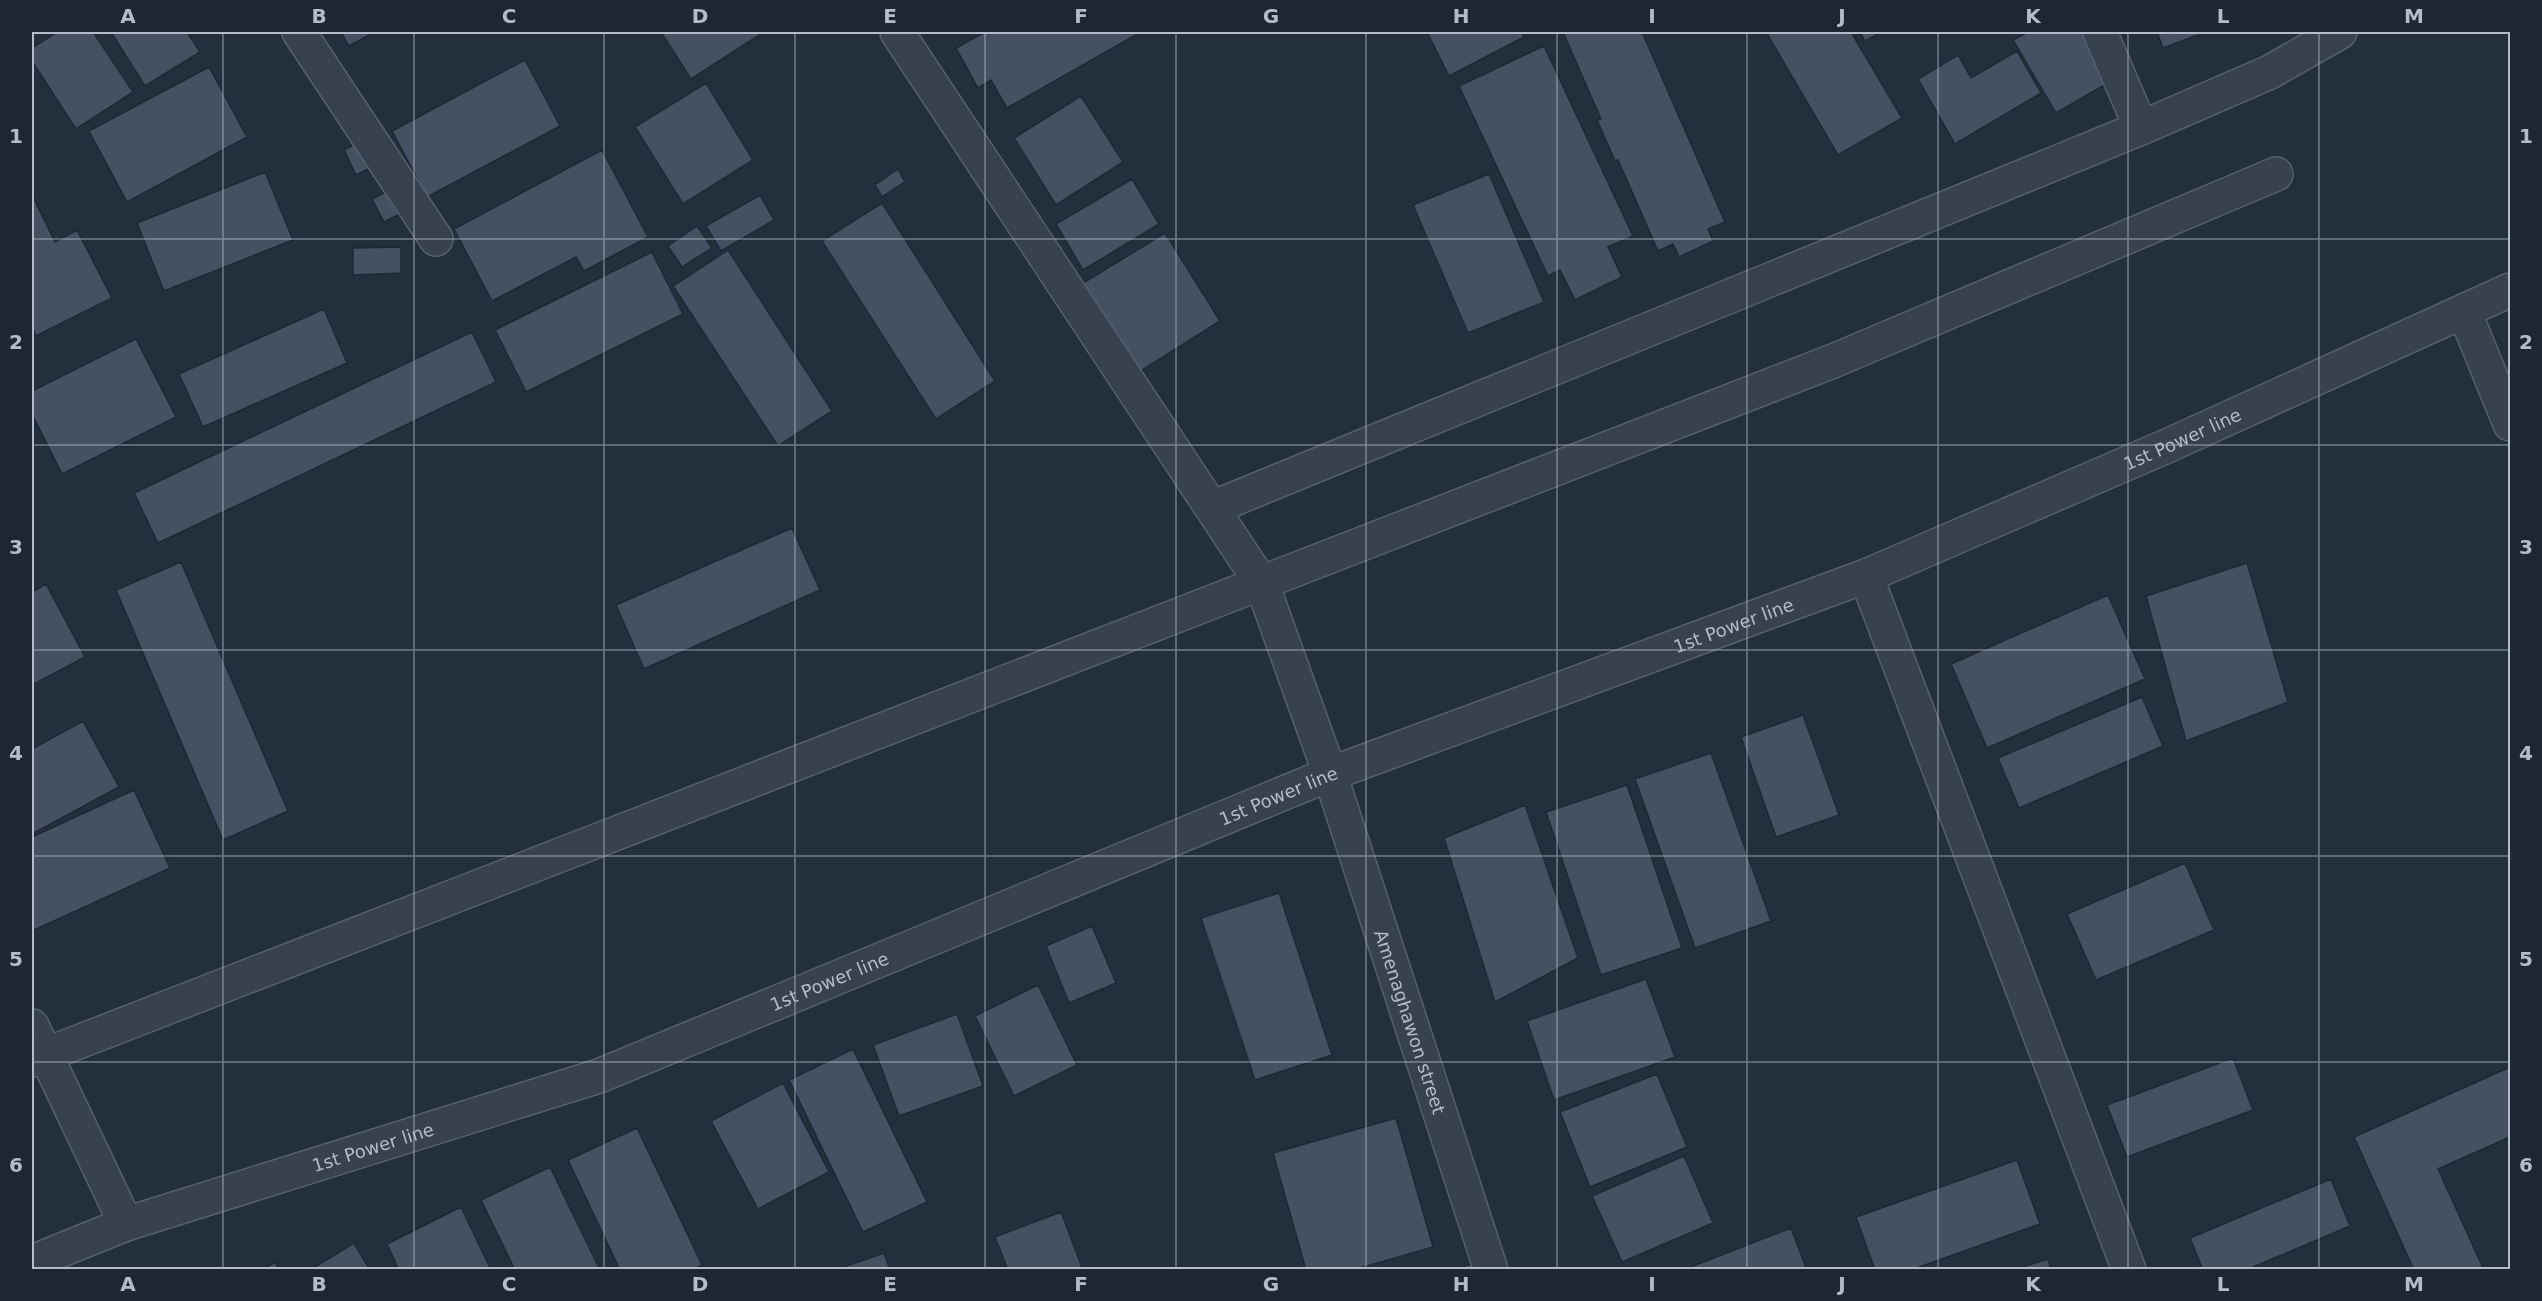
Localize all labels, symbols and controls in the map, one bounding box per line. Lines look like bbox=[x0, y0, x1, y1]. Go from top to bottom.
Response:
text: A bbox=[120, 4, 136, 28]
text: B bbox=[311, 4, 327, 28]
text: C bbox=[502, 4, 516, 28]
text: D bbox=[692, 4, 708, 28]
text: E bbox=[883, 4, 897, 28]
text: F bbox=[1074, 4, 1088, 28]
text: G bbox=[1263, 4, 1279, 28]
text: H bbox=[1453, 4, 1469, 28]
text: I bbox=[1648, 4, 1656, 28]
text: J bbox=[1836, 4, 1846, 28]
text: K bbox=[2025, 4, 2042, 28]
text: L bbox=[2217, 4, 2230, 28]
text: M bbox=[2404, 4, 2424, 28]
text: 1 bbox=[9, 124, 23, 148]
text: 1 bbox=[2519, 124, 2533, 148]
text: 2 bbox=[9, 330, 23, 354]
text: 2 bbox=[2519, 330, 2533, 354]
street label: 1st Power line bbox=[2120, 403, 2244, 474]
text: 3 bbox=[9, 535, 23, 559]
text: 3 bbox=[2519, 535, 2533, 559]
street label: 1st Power line bbox=[1671, 593, 1796, 657]
text: 4 bbox=[9, 741, 23, 765]
text: 4 bbox=[2519, 741, 2533, 765]
street label: 1st Power line bbox=[1216, 762, 1340, 829]
street label: Amenaghawon street bbox=[1371, 927, 1450, 1117]
text: 5 bbox=[9, 947, 23, 971]
street label: 1st Power line bbox=[767, 947, 892, 1015]
text: 5 bbox=[2519, 947, 2533, 971]
street label: 1st Power line bbox=[309, 1118, 436, 1176]
text: 6 bbox=[9, 1153, 23, 1177]
text: 6 bbox=[2519, 1153, 2533, 1177]
text: A bbox=[120, 1272, 136, 1296]
text: B bbox=[311, 1272, 327, 1296]
text: C bbox=[502, 1272, 516, 1296]
text: D bbox=[692, 1272, 708, 1296]
text: E bbox=[883, 1272, 897, 1296]
text: F bbox=[1074, 1272, 1088, 1296]
text: G bbox=[1263, 1272, 1279, 1296]
text: H bbox=[1453, 1272, 1469, 1296]
text: I bbox=[1648, 1272, 1656, 1296]
text: J bbox=[1836, 1272, 1846, 1296]
text: K bbox=[2025, 1272, 2042, 1296]
text: L bbox=[2217, 1272, 2230, 1296]
text: M bbox=[2404, 1272, 2424, 1296]

